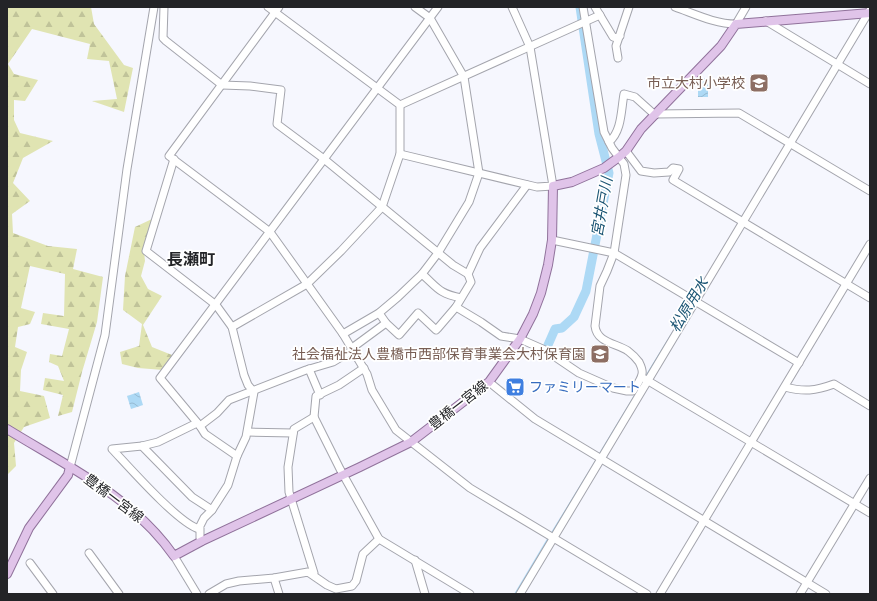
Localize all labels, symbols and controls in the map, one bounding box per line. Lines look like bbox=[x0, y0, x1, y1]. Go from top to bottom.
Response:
school or university icon: 市立大村小学校 bbox=[748, 72, 770, 94]
place label: 市立大村小学校 bbox=[647, 74, 745, 91]
water label: 宮井戸川 bbox=[587, 174, 615, 238]
district label: 長瀬町 bbox=[167, 249, 215, 268]
water label: 松原用水 bbox=[665, 272, 712, 335]
school or university icon: 社会福祉法人豊橋市西部保育事業会大村保育園 bbox=[589, 343, 611, 365]
place label: 社会福祉法人豊橋市西部保育事業会大村保育園 bbox=[292, 345, 586, 362]
street label: 豊橋一宮線 bbox=[425, 376, 491, 433]
supermarket icon: ファミリーマート bbox=[504, 376, 526, 398]
place label: ファミリーマート bbox=[529, 378, 641, 395]
street label: 豊橋一宮線 bbox=[81, 470, 147, 525]

